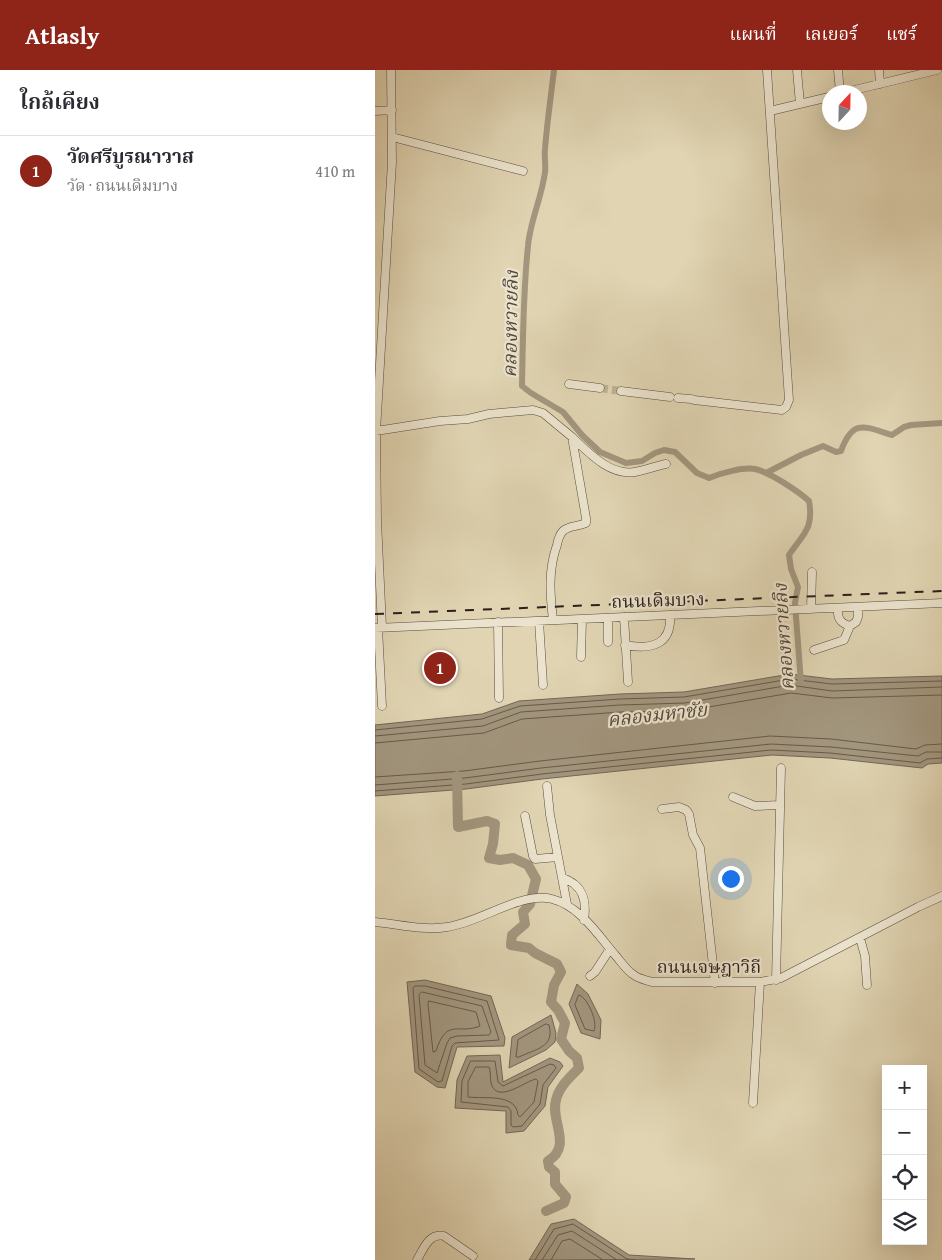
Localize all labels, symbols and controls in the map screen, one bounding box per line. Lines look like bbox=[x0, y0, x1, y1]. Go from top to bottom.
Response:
text: Atlasly bbox=[25, 18, 99, 53]
text: แผนที่ bbox=[729, 20, 777, 47]
text: เลเยอร์ bbox=[805, 20, 858, 47]
text: แชร์ bbox=[886, 20, 917, 47]
north arrow bbox=[822, 85, 867, 130]
text: ใกล้เคียง bbox=[20, 86, 100, 117]
text: วัดศรีบูรณาวาส bbox=[67, 142, 194, 170]
text: 1 bbox=[32, 159, 40, 183]
text: 410 m bbox=[315, 159, 355, 183]
text: วัด · ถนนเดิมบาง bbox=[67, 173, 178, 197]
water label: คลองหวายลิง bbox=[495, 269, 525, 378]
water label: คลองหวายลิง bbox=[765, 581, 801, 691]
street label: ถนนเดิมบาง bbox=[611, 585, 705, 615]
pin: 1 bbox=[424, 649, 456, 687]
water label: คลองมหาชัย bbox=[606, 695, 710, 733]
your location bbox=[718, 866, 744, 892]
street label: ถนนเจษฎาวิถี bbox=[657, 953, 761, 980]
map controls bbox=[882, 1065, 927, 1245]
button: + bbox=[882, 1065, 927, 1110]
button: − bbox=[882, 1110, 927, 1155]
button: locate bbox=[882, 1155, 927, 1200]
button: layers bbox=[882, 1200, 927, 1245]

